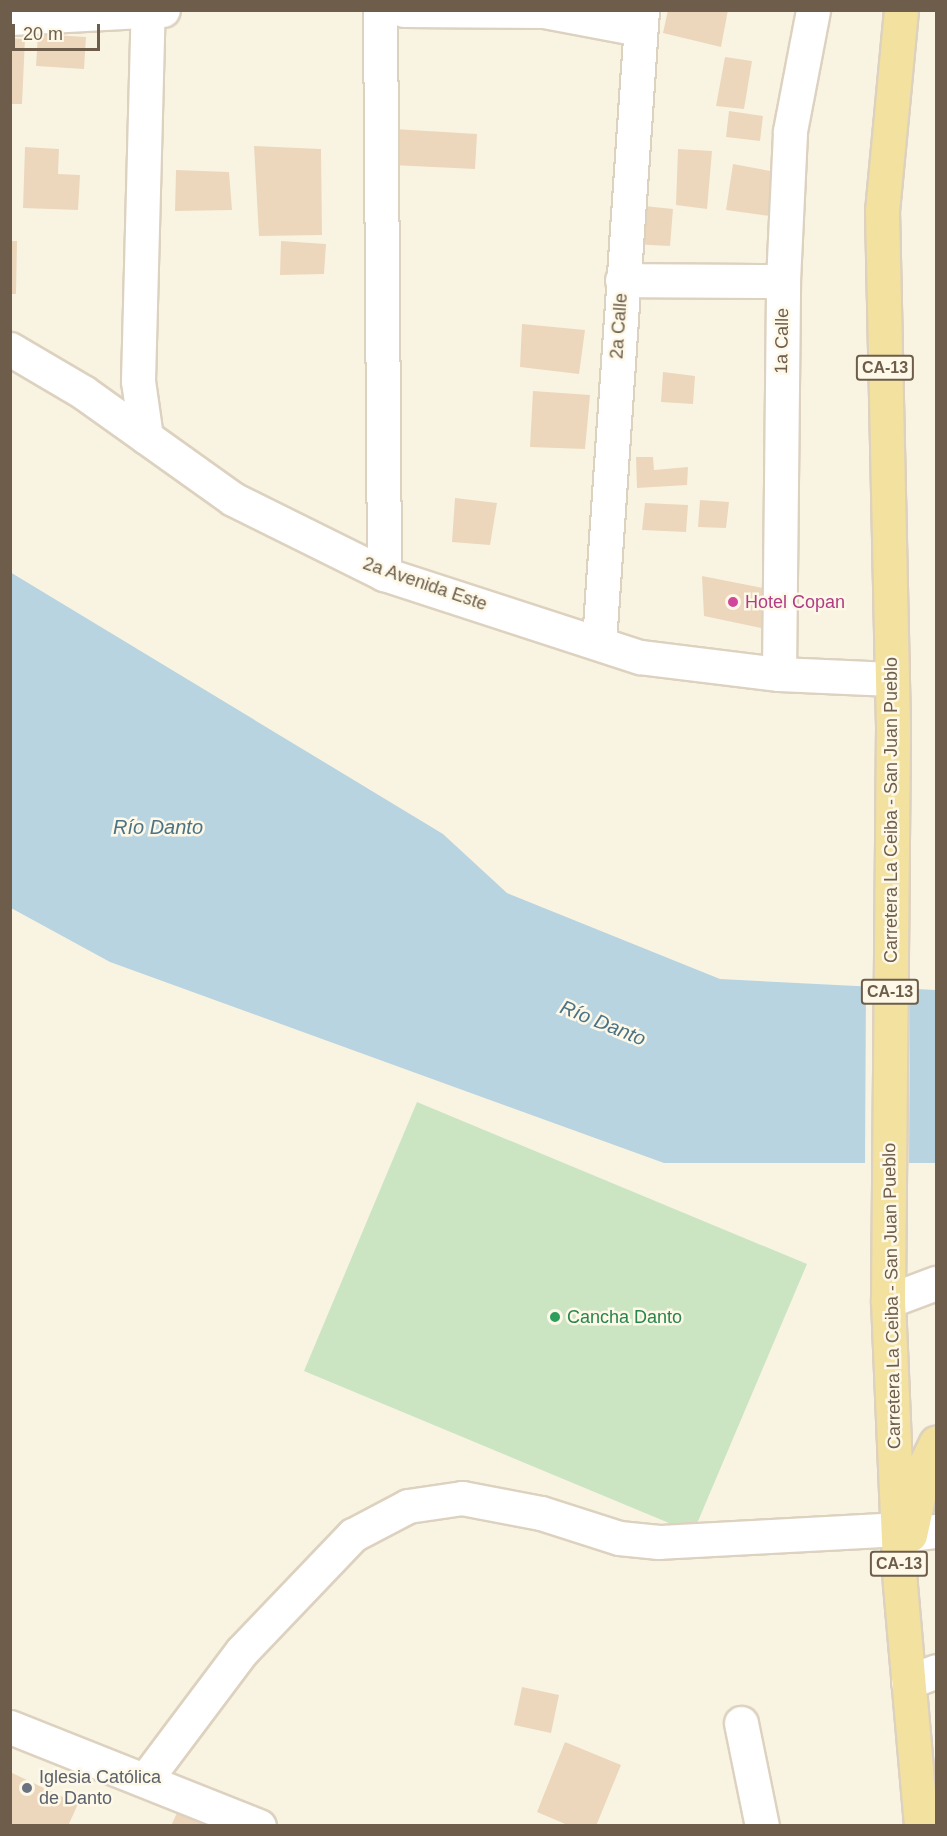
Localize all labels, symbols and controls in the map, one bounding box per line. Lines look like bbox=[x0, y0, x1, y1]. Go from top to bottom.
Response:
scale bar bbox=[15, 12, 104, 50]
text: 20 m bbox=[23, 24, 63, 44]
street label: 2a Calle bbox=[606, 292, 632, 360]
street label: 1a Calle bbox=[771, 308, 793, 374]
road number: CA-13 bbox=[855, 355, 915, 381]
street label: 2a Avenida Este bbox=[360, 553, 490, 615]
place label: Hotel Copan bbox=[745, 591, 845, 613]
marker: Hotel Copan bbox=[726, 595, 740, 609]
street label: Carretera La Ceiba - San Juan Pueblo bbox=[880, 657, 902, 963]
water label: Río Danto bbox=[113, 815, 203, 839]
road number: CA-13 bbox=[860, 979, 920, 1005]
water label: Río Danto bbox=[557, 995, 649, 1051]
street label: Carretera La Ceiba - San Juan Pueblo bbox=[879, 1143, 905, 1449]
place label: Cancha Danto bbox=[567, 1306, 682, 1328]
marker: Cancha Danto bbox=[548, 1310, 562, 1324]
road number: CA-13 bbox=[869, 1551, 929, 1577]
place label: Iglesia Católica de Danto bbox=[39, 1767, 161, 1810]
marker: Iglesia Católica de Danto bbox=[20, 1781, 34, 1795]

